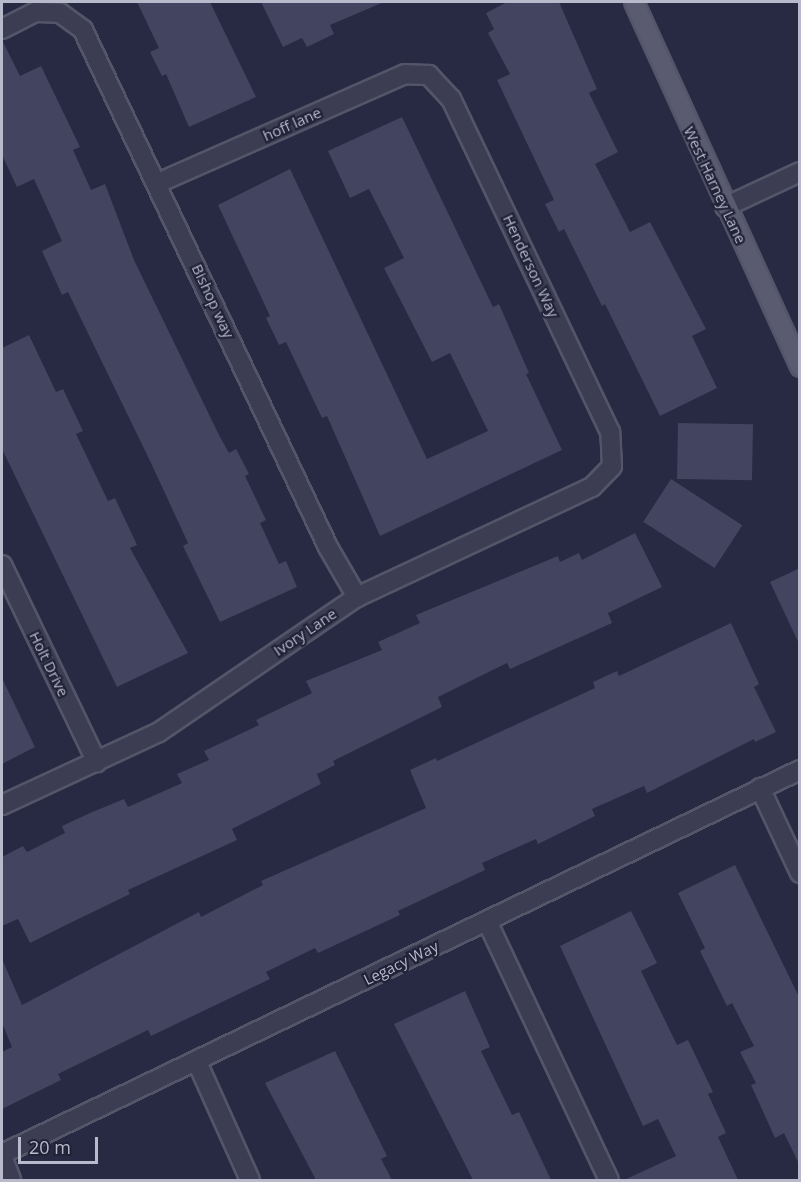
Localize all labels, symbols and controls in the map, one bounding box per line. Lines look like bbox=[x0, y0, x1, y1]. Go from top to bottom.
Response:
street label: hoff lane bbox=[260, 103, 324, 145]
street label: West Harney Lane bbox=[680, 124, 750, 246]
street label: Henderson Way bbox=[499, 212, 563, 320]
street label: Bishop way bbox=[188, 261, 238, 341]
street label: Ivory Lane bbox=[270, 604, 340, 660]
street label: Holt Drive bbox=[26, 629, 72, 699]
street label: Legacy Way bbox=[361, 937, 441, 989]
scale bar bbox=[21, 1125, 100, 1163]
text: 20 m bbox=[29, 1135, 71, 1159]

